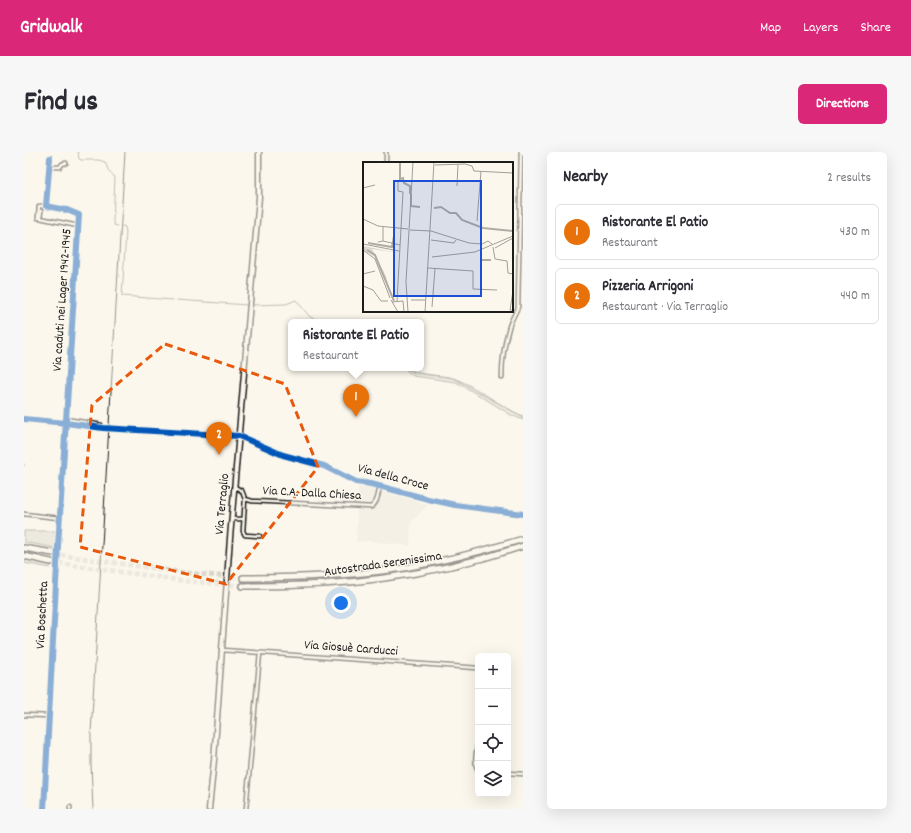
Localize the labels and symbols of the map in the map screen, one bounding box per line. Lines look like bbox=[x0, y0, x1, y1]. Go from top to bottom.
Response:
inset map bbox=[363, 162, 513, 312]
street label: Via caduti nei Lager 1942-1945 bbox=[49, 228, 77, 372]
pin: 1 bbox=[343, 384, 369, 417]
pin: 2 bbox=[206, 422, 232, 455]
street label: Via della Croce bbox=[355, 459, 431, 497]
street label: Via Terraglio bbox=[211, 472, 235, 535]
street label: Via C.A. Dalla Chiesa bbox=[262, 482, 363, 506]
street label: Autostrada Serenissima bbox=[323, 547, 444, 583]
street label: Via Boschetta bbox=[32, 580, 54, 649]
your location bbox=[331, 593, 351, 613]
street label: Via Giosuè Carducci bbox=[303, 636, 399, 662]

